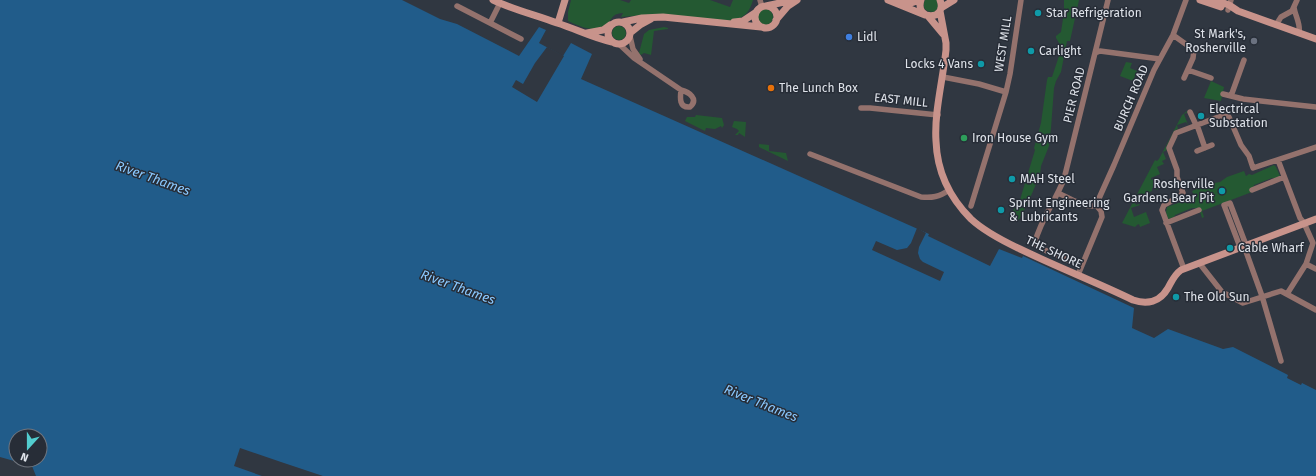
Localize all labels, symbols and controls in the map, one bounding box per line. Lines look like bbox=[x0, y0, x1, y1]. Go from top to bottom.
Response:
place label: Star Refrigeration bbox=[1046, 6, 1142, 20]
marker: Star Refrigeration bbox=[1033, 8, 1043, 18]
street label: WEST MILL bbox=[992, 15, 1014, 73]
place label: St Mark's, Rosherville bbox=[1185, 27, 1246, 55]
place label: Lidl bbox=[857, 30, 878, 44]
marker: Lidl bbox=[844, 32, 854, 42]
marker: St Mark's, Rosherville bbox=[1249, 36, 1259, 46]
place label: Carlight bbox=[1039, 44, 1082, 58]
marker: Carlight bbox=[1026, 46, 1036, 56]
place label: Locks 4 Vans bbox=[905, 57, 973, 71]
marker: Locks 4 Vans bbox=[976, 59, 986, 69]
street label: BURCH ROAD bbox=[1111, 63, 1151, 133]
street label: PIER ROAD bbox=[1060, 65, 1088, 124]
place label: The Lunch Box bbox=[779, 81, 858, 95]
marker: The Lunch Box bbox=[766, 83, 776, 93]
street label: EAST MILL bbox=[874, 90, 928, 110]
place label: Electrical Substation bbox=[1209, 102, 1268, 130]
marker: Electrical Substation bbox=[1196, 111, 1206, 121]
place label: Iron House Gym bbox=[972, 131, 1058, 145]
marker: Iron House Gym bbox=[959, 133, 969, 143]
water label: River Thames bbox=[114, 158, 192, 198]
place label: MAH Steel bbox=[1020, 172, 1075, 186]
marker: MAH Steel bbox=[1007, 174, 1017, 184]
place label: Rosherville Gardens Bear Pit bbox=[1123, 177, 1215, 205]
marker: Rosherville Gardens Bear Pit bbox=[1217, 186, 1227, 196]
place label: Sprint Engineering & Lubricants bbox=[1009, 196, 1110, 224]
marker: Sprint Engineering & Lubricants bbox=[996, 205, 1006, 215]
street label: THE SHORE bbox=[1024, 233, 1084, 271]
place label: Cable Wharf bbox=[1238, 241, 1305, 255]
marker: Cable Wharf bbox=[1225, 243, 1235, 253]
water label: River Thames bbox=[419, 267, 497, 307]
place label: The Old Sun bbox=[1184, 290, 1250, 304]
marker: The Old Sun bbox=[1171, 292, 1181, 302]
water label: River Thames bbox=[722, 381, 800, 425]
north arrow bbox=[8, 428, 48, 468]
text: N bbox=[19, 449, 30, 464]

